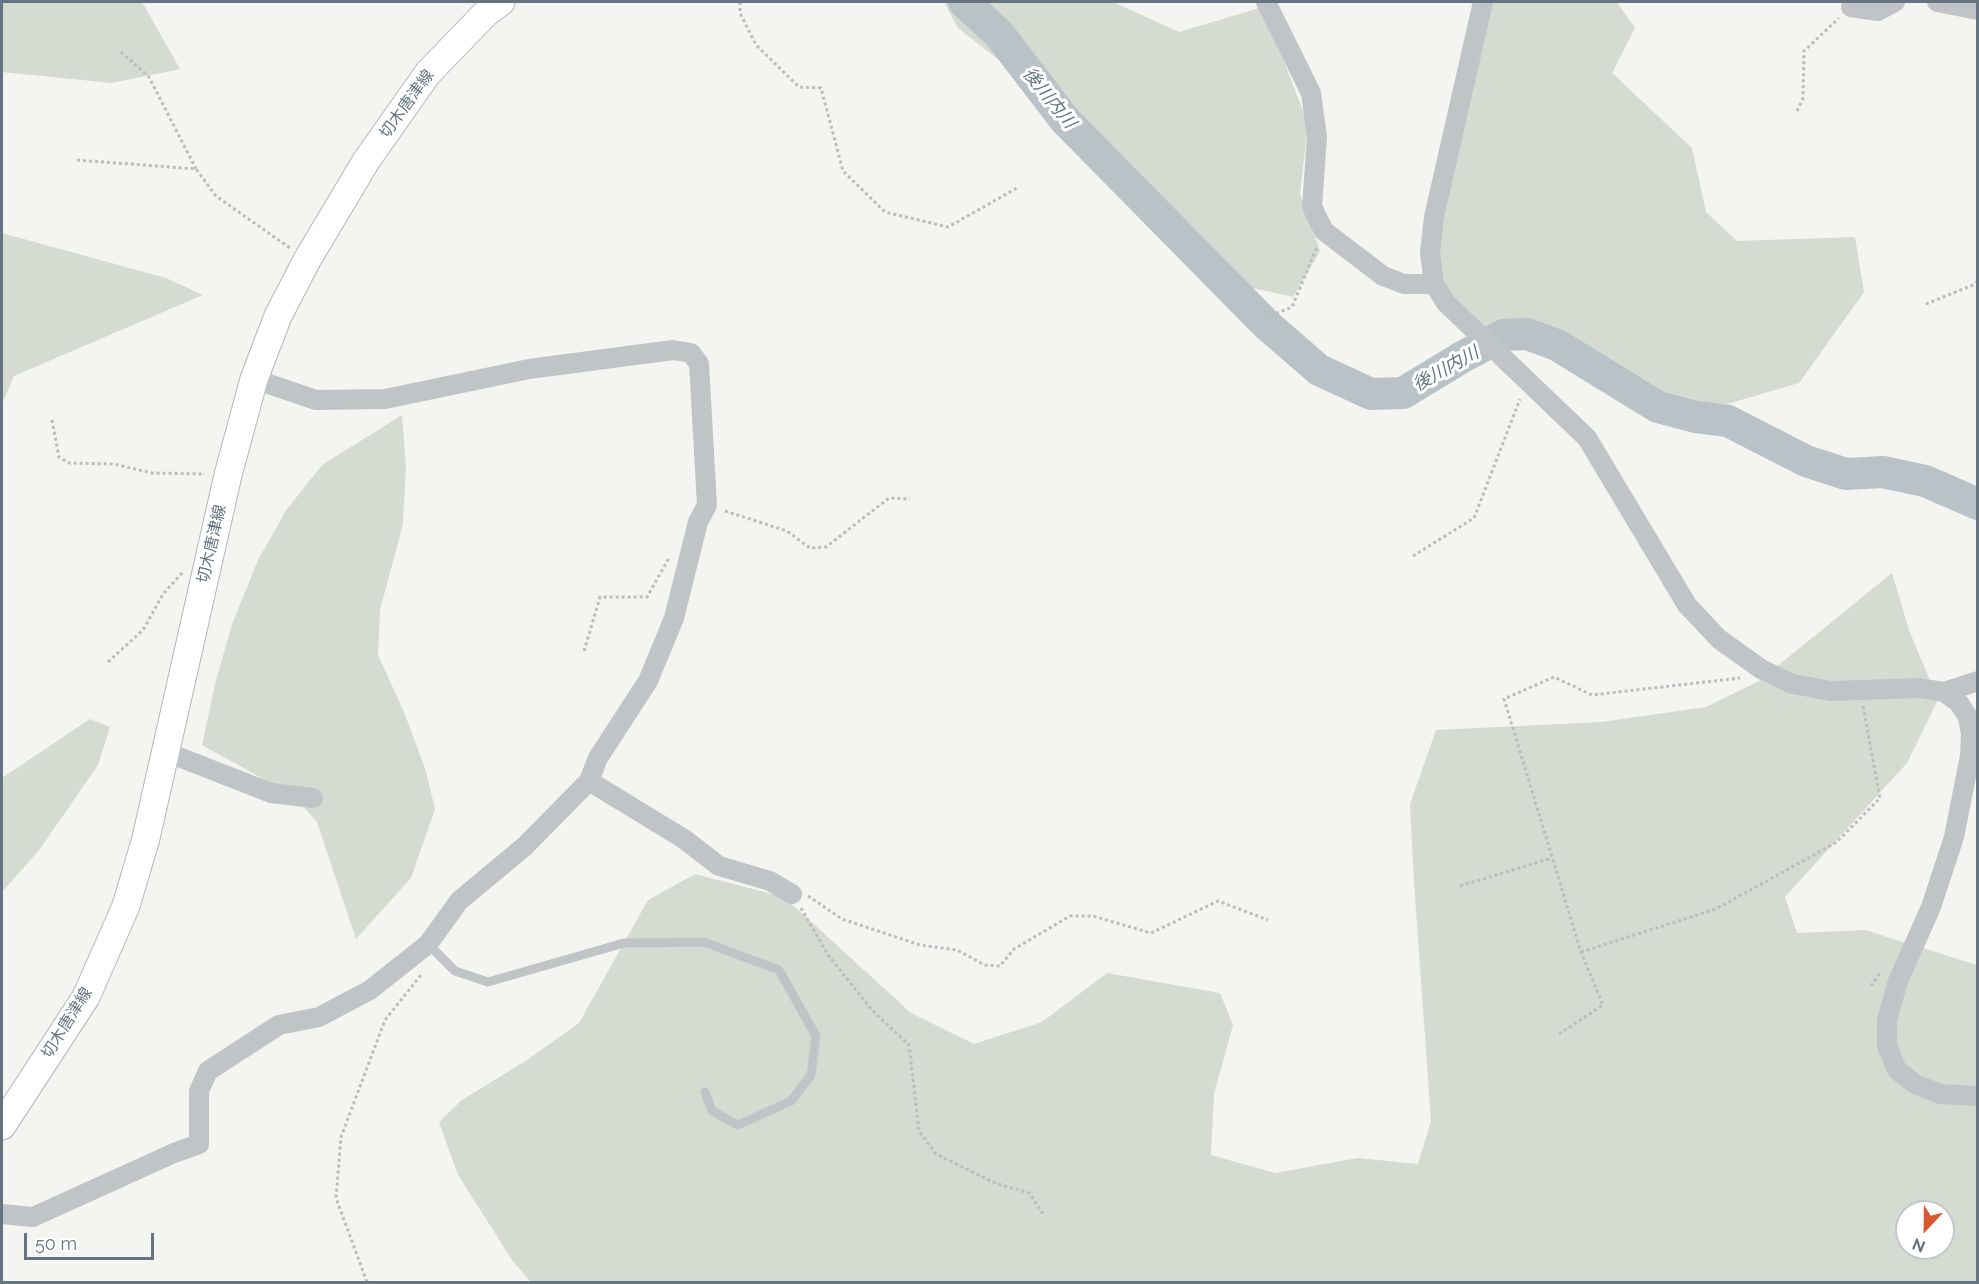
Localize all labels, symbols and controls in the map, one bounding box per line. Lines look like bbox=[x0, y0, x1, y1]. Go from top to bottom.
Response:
water label: 後川内川 bbox=[1018, 63, 1080, 133]
street label: 切木唐津線 bbox=[376, 66, 438, 142]
water label: 後川内川 bbox=[1409, 342, 1483, 396]
street label: 切木唐津線 bbox=[194, 503, 230, 585]
street label: 切木唐津線 bbox=[38, 984, 96, 1062]
north arrow bbox=[1895, 1200, 1955, 1260]
scale bar bbox=[27, 1221, 158, 1259]
text: 50 m bbox=[35, 1233, 77, 1254]
text: N bbox=[1910, 1234, 1928, 1256]

